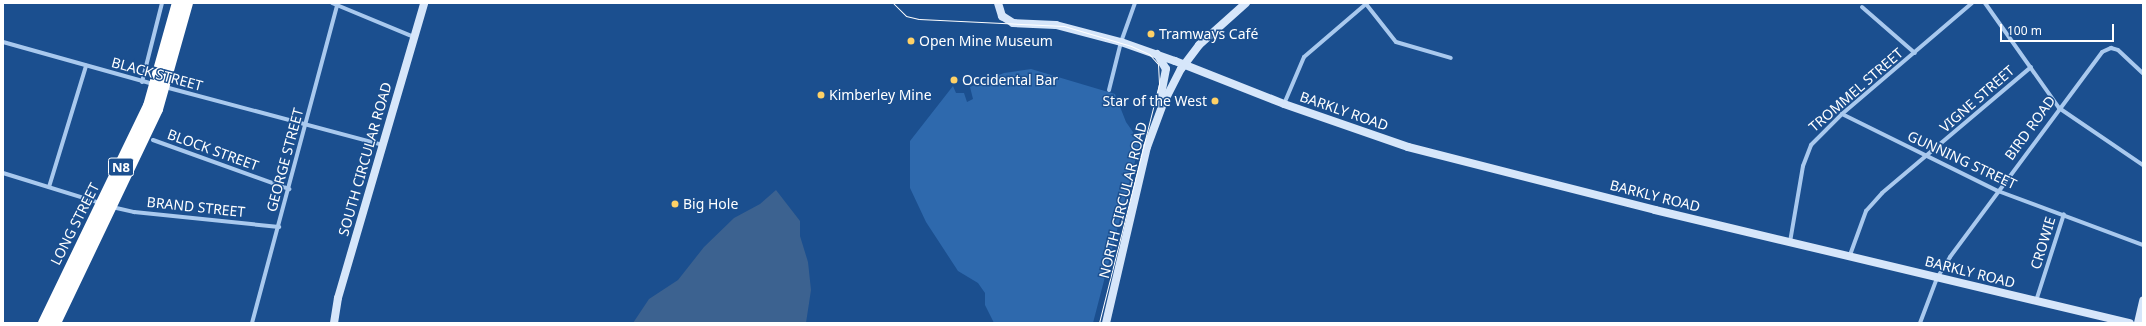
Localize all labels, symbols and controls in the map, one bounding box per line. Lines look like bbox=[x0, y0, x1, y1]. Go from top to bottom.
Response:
scale bar bbox=[2002, 16, 2116, 42]
text: 100 m bbox=[2007, 22, 2042, 39]
place label: Tramways Café bbox=[1159, 26, 1258, 42]
marker: Tramways Café bbox=[1146, 29, 1156, 39]
place label: Open Mine Museum bbox=[919, 33, 1053, 49]
marker: Open Mine Museum bbox=[906, 36, 916, 46]
street label: TROMMEL STREET bbox=[1806, 45, 1906, 135]
street label: BLACK STREET bbox=[110, 54, 204, 94]
street label: VIGNE STREET bbox=[1936, 62, 2018, 136]
place label: Occidental Bar bbox=[962, 72, 1058, 88]
marker: Occidental Bar bbox=[949, 75, 959, 85]
street label: SOUTH CIRCULAR ROAD bbox=[335, 80, 395, 238]
place label: Kimberley Mine bbox=[829, 87, 932, 103]
street label: BARKLY ROAD bbox=[1298, 88, 1390, 134]
marker: Kimberley Mine bbox=[816, 90, 826, 100]
place label: Star of the West bbox=[1102, 93, 1207, 109]
street label: BIRD ROAD bbox=[2001, 93, 2059, 163]
marker: Star of the West bbox=[1210, 96, 1220, 106]
street label: GEORGE STREET bbox=[263, 106, 307, 214]
street label: NORTH CIRCULAR ROAD bbox=[1095, 120, 1151, 280]
street label: BLOCK STREET bbox=[165, 126, 261, 174]
street label: GUNNING STREET bbox=[1905, 127, 2019, 193]
road number: N8 bbox=[107, 156, 135, 178]
street label: BARKLY ROAD bbox=[1608, 177, 1702, 215]
street label: LONG STREET bbox=[47, 180, 103, 268]
street label: BRAND STREET bbox=[146, 193, 246, 221]
place label: Big Hole bbox=[683, 196, 738, 212]
marker: Big Hole bbox=[670, 199, 680, 209]
street label: CROWIE bbox=[2027, 215, 2059, 271]
street label: BARKLY ROAD bbox=[1923, 253, 2017, 291]

